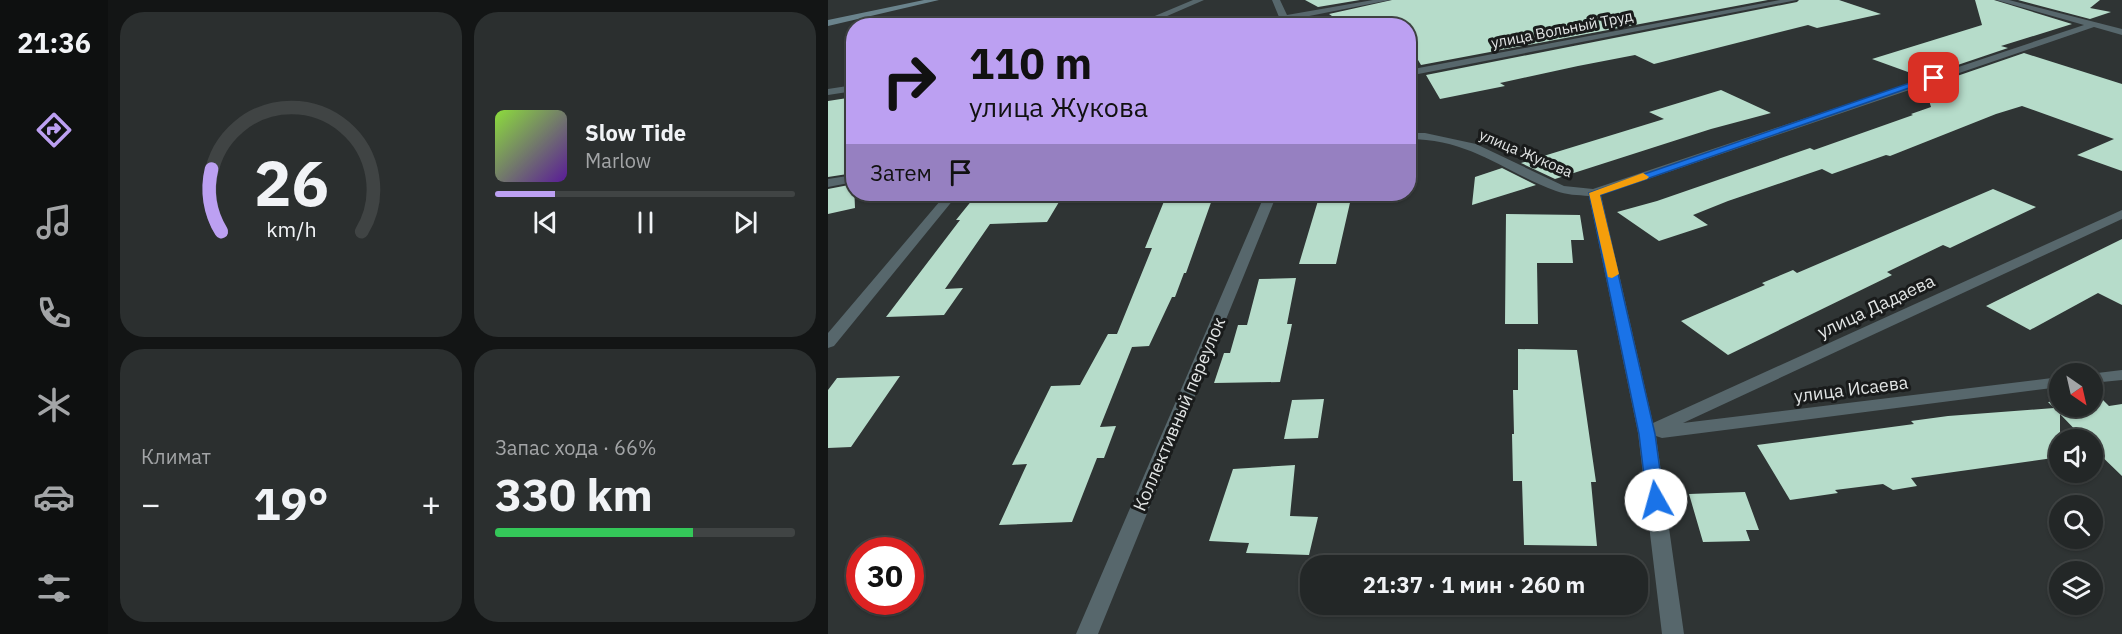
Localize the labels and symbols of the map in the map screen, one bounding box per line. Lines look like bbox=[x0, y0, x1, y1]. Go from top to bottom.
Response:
street label: улица Вольный Труд bbox=[1489, 6, 1635, 52]
pin bbox=[1908, 52, 1959, 103]
street label: улица Жукова bbox=[1476, 125, 1576, 181]
street label: улица Дадаева bbox=[1814, 269, 1939, 343]
street label: Коллективный переулок bbox=[1128, 313, 1230, 514]
north arrow bbox=[2049, 363, 2103, 417]
street label: улица Исаева bbox=[1793, 371, 1910, 407]
position arrow bbox=[1624, 468, 1688, 532]
speed limit sign: 30 bbox=[846, 537, 924, 615]

